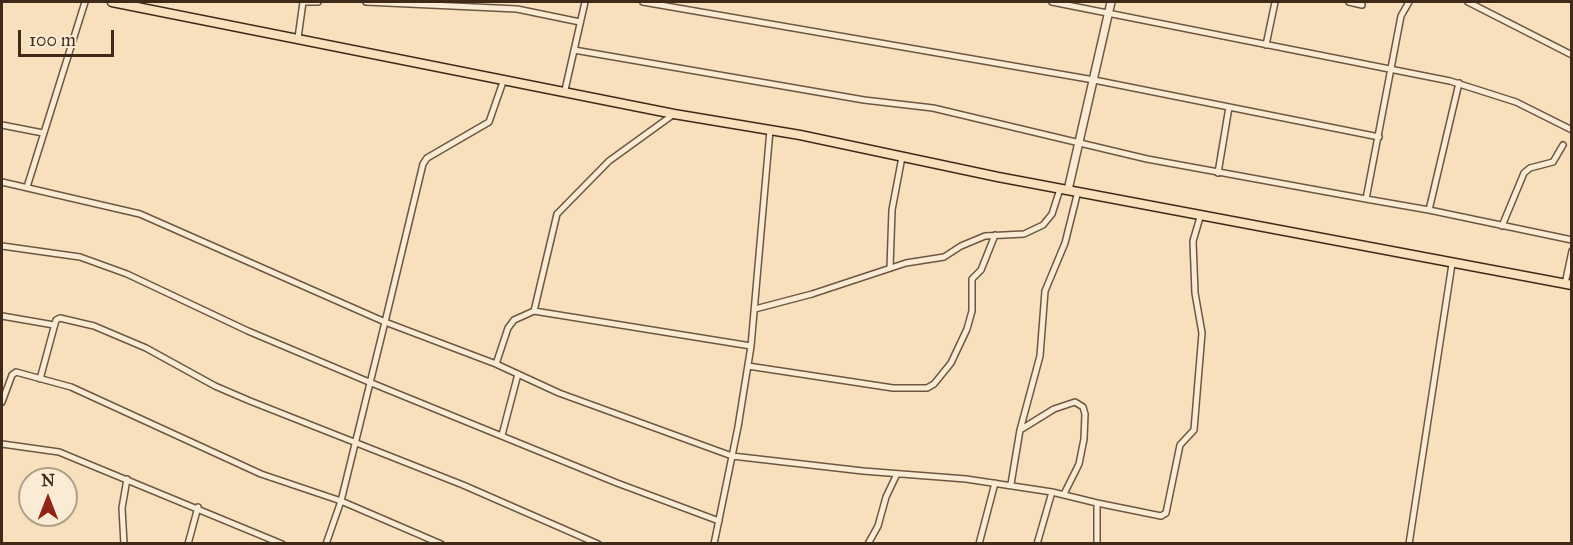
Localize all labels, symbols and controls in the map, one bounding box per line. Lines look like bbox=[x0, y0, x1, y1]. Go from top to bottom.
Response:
scale bar bbox=[21, 18, 117, 56]
text: 100 m bbox=[29, 29, 76, 51]
north arrow bbox=[18, 467, 78, 527]
text: N bbox=[41, 471, 55, 490]

